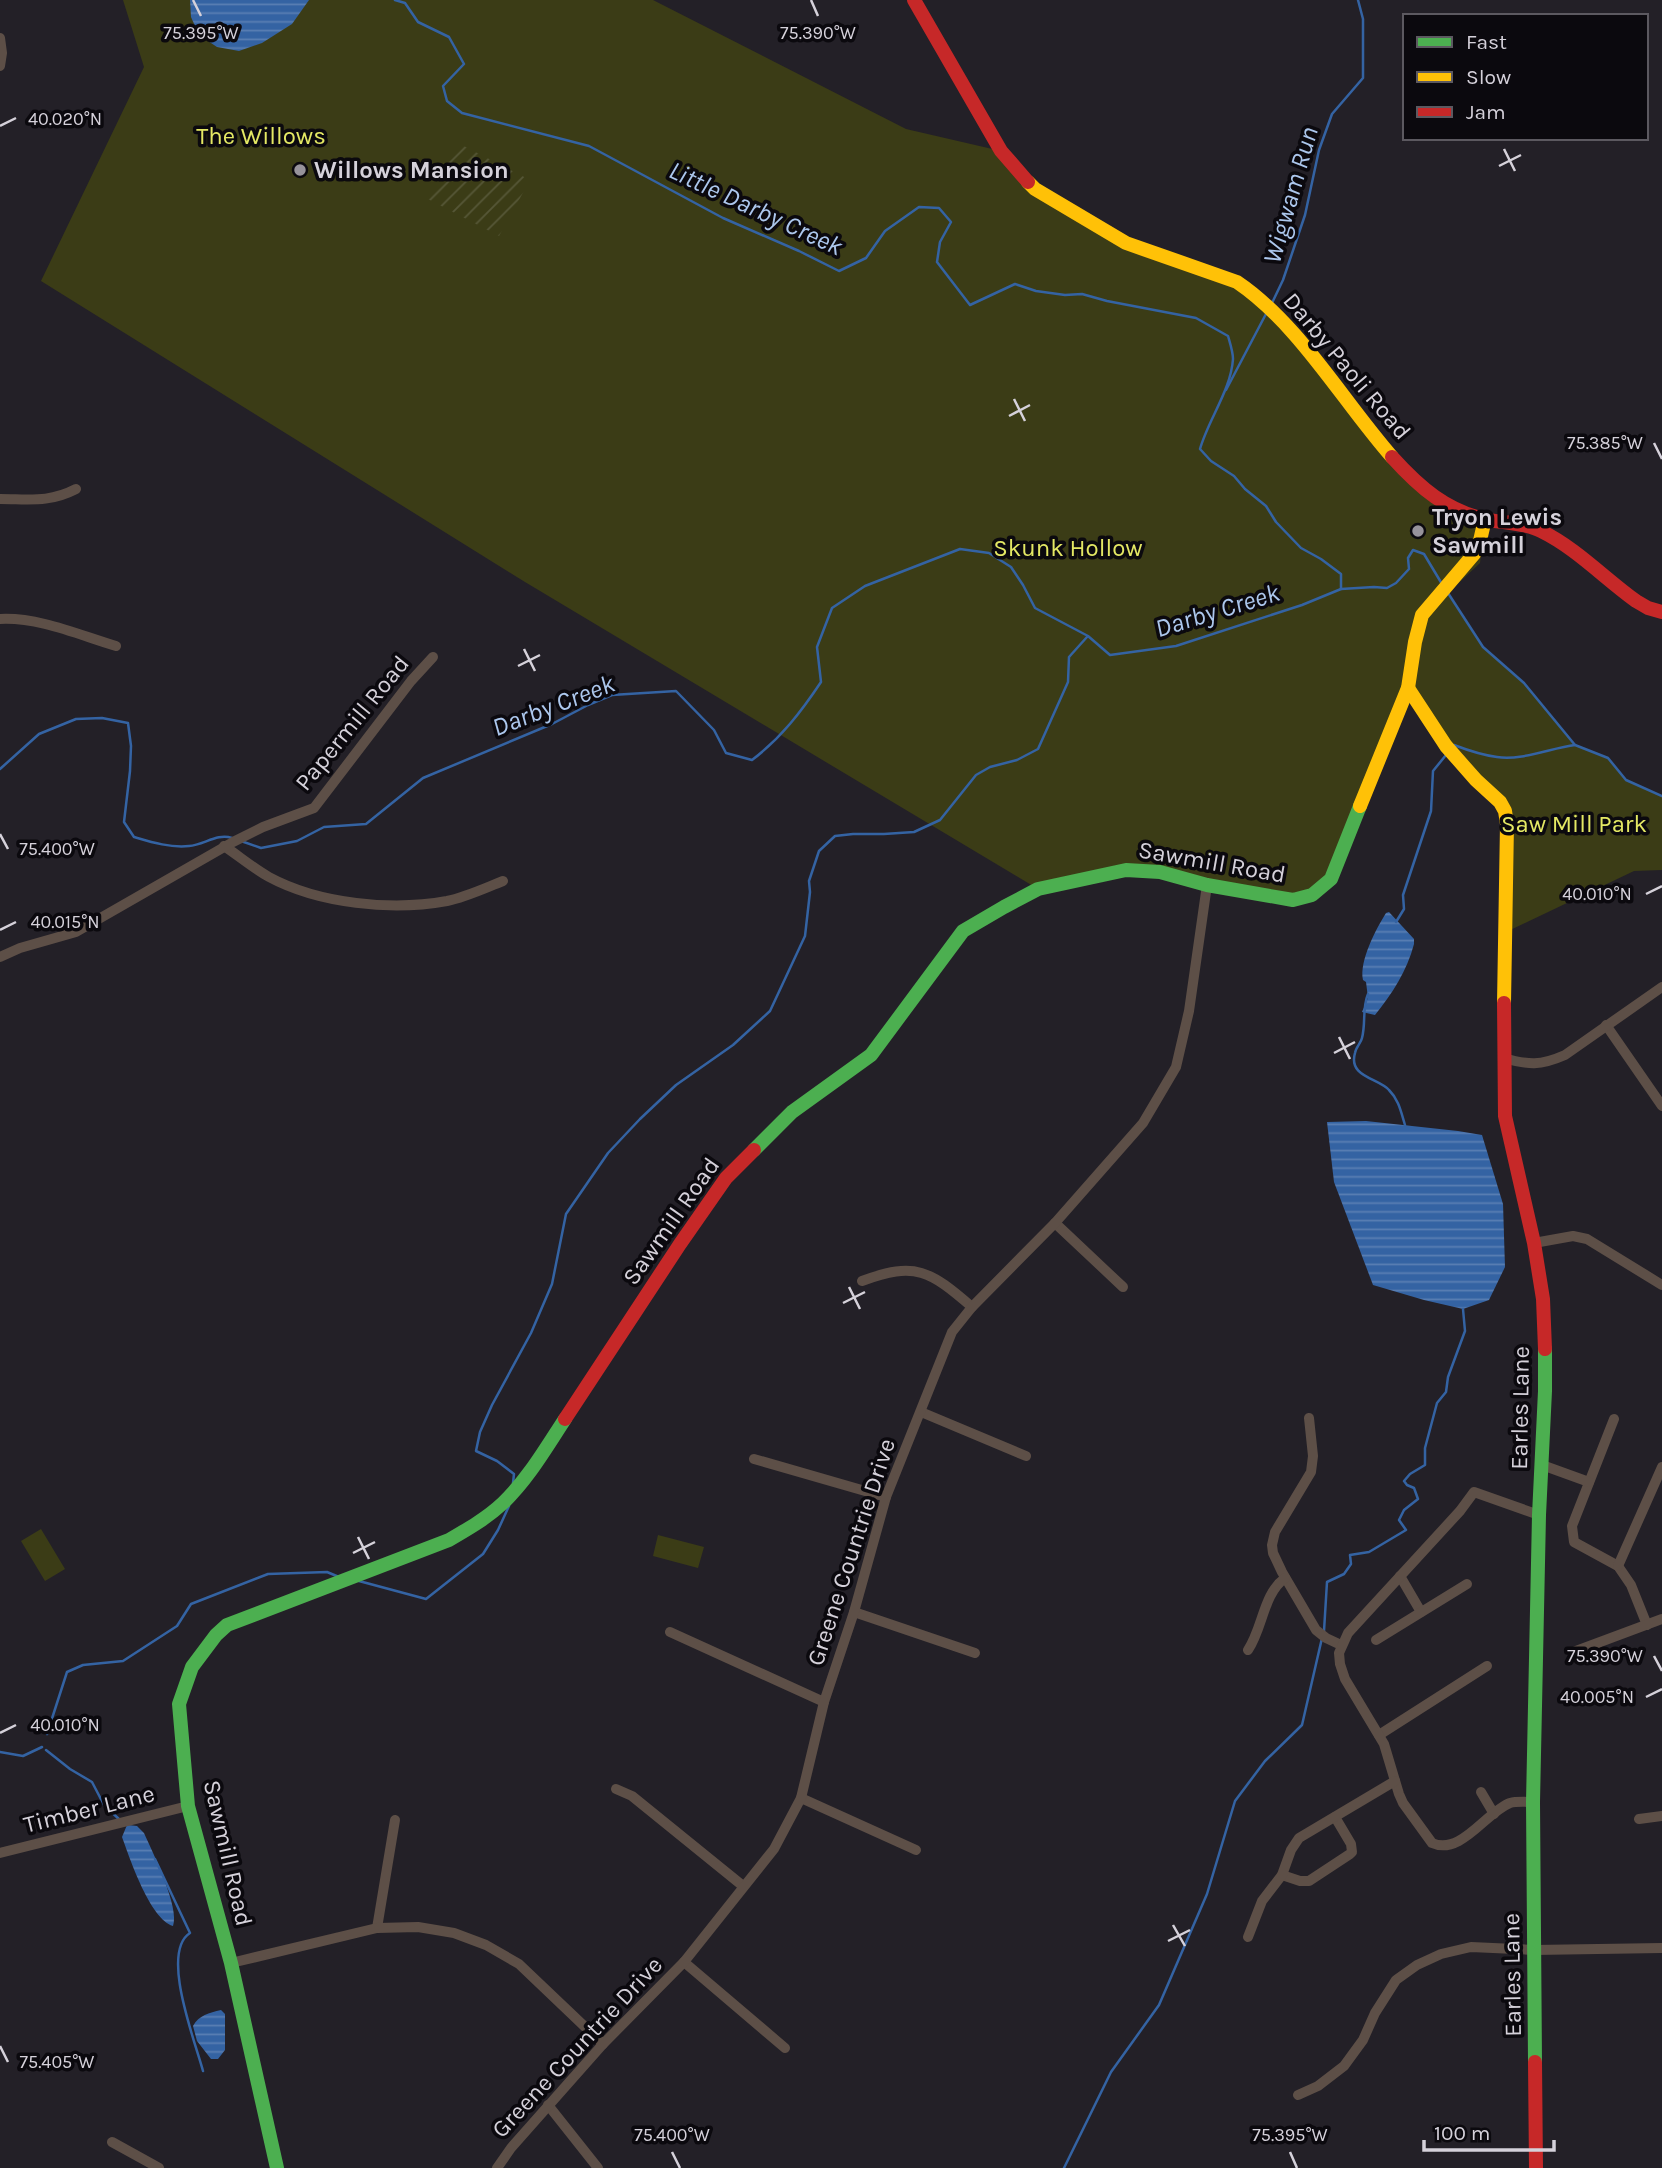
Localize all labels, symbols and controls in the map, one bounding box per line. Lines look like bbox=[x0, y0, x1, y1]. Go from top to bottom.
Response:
legend bbox=[1403, 14, 1648, 140]
text: 75.395°W bbox=[163, 22, 239, 44]
text: 75.390°W bbox=[780, 22, 856, 44]
text: Fast bbox=[1466, 30, 1507, 54]
text: Slow bbox=[1466, 65, 1511, 89]
text: Jam bbox=[1466, 100, 1506, 124]
text: 40.020°N bbox=[28, 108, 102, 130]
park label: The Willows bbox=[196, 122, 326, 150]
water label: Wigwam Run bbox=[1256, 123, 1325, 267]
water label: Little Darby Creek bbox=[664, 155, 848, 263]
place label: Willows Mansion bbox=[314, 156, 509, 184]
marker: Willows Mansion bbox=[292, 162, 308, 178]
street label: Darby Paoli Road bbox=[1277, 287, 1417, 445]
text: 75.385°W bbox=[1567, 432, 1643, 454]
place label: Tryon Lewis Sawmill bbox=[1432, 503, 1562, 559]
marker: Tryon Lewis Sawmill bbox=[1410, 523, 1426, 539]
park label: Skunk Hollow bbox=[993, 534, 1143, 562]
water label: Darby Creek bbox=[1151, 577, 1284, 644]
street label: Papermill Road bbox=[289, 650, 415, 796]
water label: Darby Creek bbox=[488, 668, 620, 743]
park label: Saw Mill Park bbox=[1501, 810, 1647, 838]
street label: Sawmill Road bbox=[1136, 835, 1288, 889]
text: 75.400°W bbox=[19, 838, 95, 860]
text: 40.010°N bbox=[1562, 883, 1632, 905]
text: 40.015°N bbox=[30, 911, 100, 933]
street label: Sawmill Road bbox=[617, 1152, 725, 1290]
street label: Earles Lane bbox=[1505, 1346, 1535, 1470]
street label: Greene Countrie Drive bbox=[801, 1435, 901, 1669]
text: 75.390°W bbox=[1567, 1645, 1643, 1667]
text: 40.005°N bbox=[1560, 1686, 1634, 1708]
text: 40.010°N bbox=[30, 1714, 100, 1736]
street label: Sawmill Road bbox=[198, 1777, 258, 1929]
street label: Timber Lane bbox=[21, 1779, 157, 1839]
street label: Earles Lane bbox=[1497, 1913, 1527, 2037]
street label: Greene Countrie Drive bbox=[486, 1951, 668, 2143]
text: 75.405°W bbox=[20, 2051, 94, 2073]
scale bar bbox=[1424, 2108, 1554, 2152]
text: 100 m bbox=[1434, 2121, 1491, 2145]
text: 75.400°W bbox=[634, 2124, 710, 2146]
text: 75.395°W bbox=[1252, 2124, 1328, 2146]

